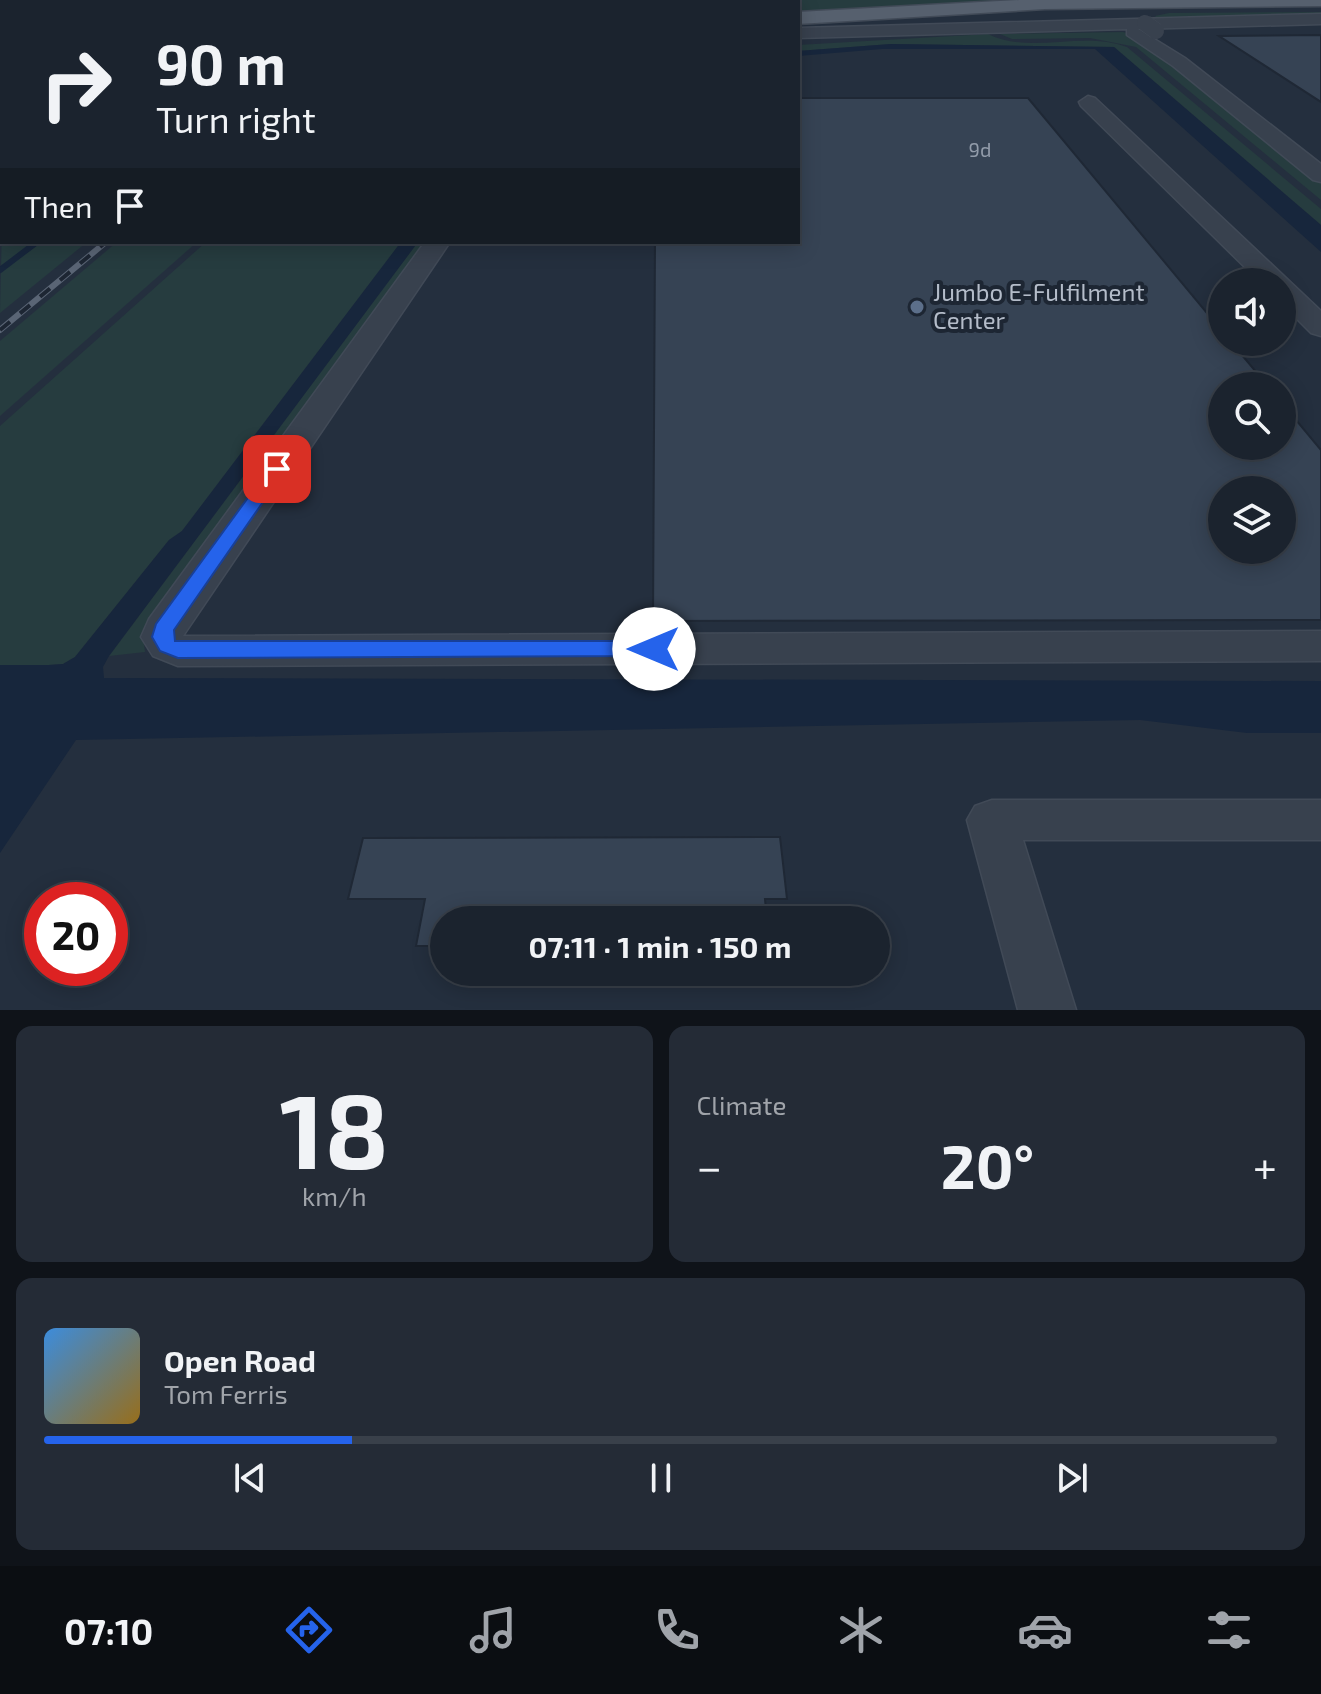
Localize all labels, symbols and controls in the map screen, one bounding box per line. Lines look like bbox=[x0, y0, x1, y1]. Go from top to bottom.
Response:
text: 90 m bbox=[156, 29, 286, 96]
icon: right bbox=[24, 32, 128, 136]
text: Turn right bbox=[156, 97, 316, 140]
house number: 9d bbox=[969, 137, 991, 161]
icon: arrive bbox=[108, 184, 152, 228]
text: Then bbox=[24, 188, 92, 224]
map controls bbox=[1208, 268, 1296, 564]
button: sound bbox=[1208, 268, 1296, 356]
place label: Jumbo E-Fulfilment Center bbox=[933, 277, 1145, 334]
marker: Jumbo E-Fulfilment Center bbox=[908, 298, 926, 316]
button: search bbox=[1208, 372, 1296, 460]
pin bbox=[243, 435, 311, 503]
icon: arrive bbox=[255, 447, 299, 491]
button: layers bbox=[1208, 476, 1296, 564]
position arrow bbox=[612, 607, 696, 691]
speed limit sign: 20 bbox=[24, 882, 128, 986]
text: 07:11 · 1 min · 150 m bbox=[529, 928, 791, 964]
text: 18 bbox=[279, 1065, 389, 1190]
text: Climate bbox=[697, 1089, 786, 1120]
text: 20° bbox=[941, 1129, 1034, 1201]
text: − bbox=[697, 1139, 722, 1192]
text: + bbox=[1253, 1139, 1277, 1192]
text: km/h bbox=[302, 1180, 367, 1211]
text: Open Road bbox=[164, 1342, 316, 1378]
text: Tom Ferris bbox=[164, 1378, 288, 1409]
icon: previous bbox=[228, 1456, 272, 1500]
icon: pause bbox=[639, 1456, 683, 1500]
icon: next bbox=[1050, 1456, 1094, 1500]
icon: directions bbox=[281, 1602, 337, 1658]
icon: music bbox=[465, 1602, 521, 1658]
icon: phone bbox=[649, 1602, 705, 1658]
icon: climate bbox=[833, 1602, 889, 1658]
icon: car bbox=[1017, 1602, 1073, 1658]
icon: filters bbox=[1201, 1602, 1257, 1658]
text: 07:10 bbox=[64, 1609, 153, 1652]

